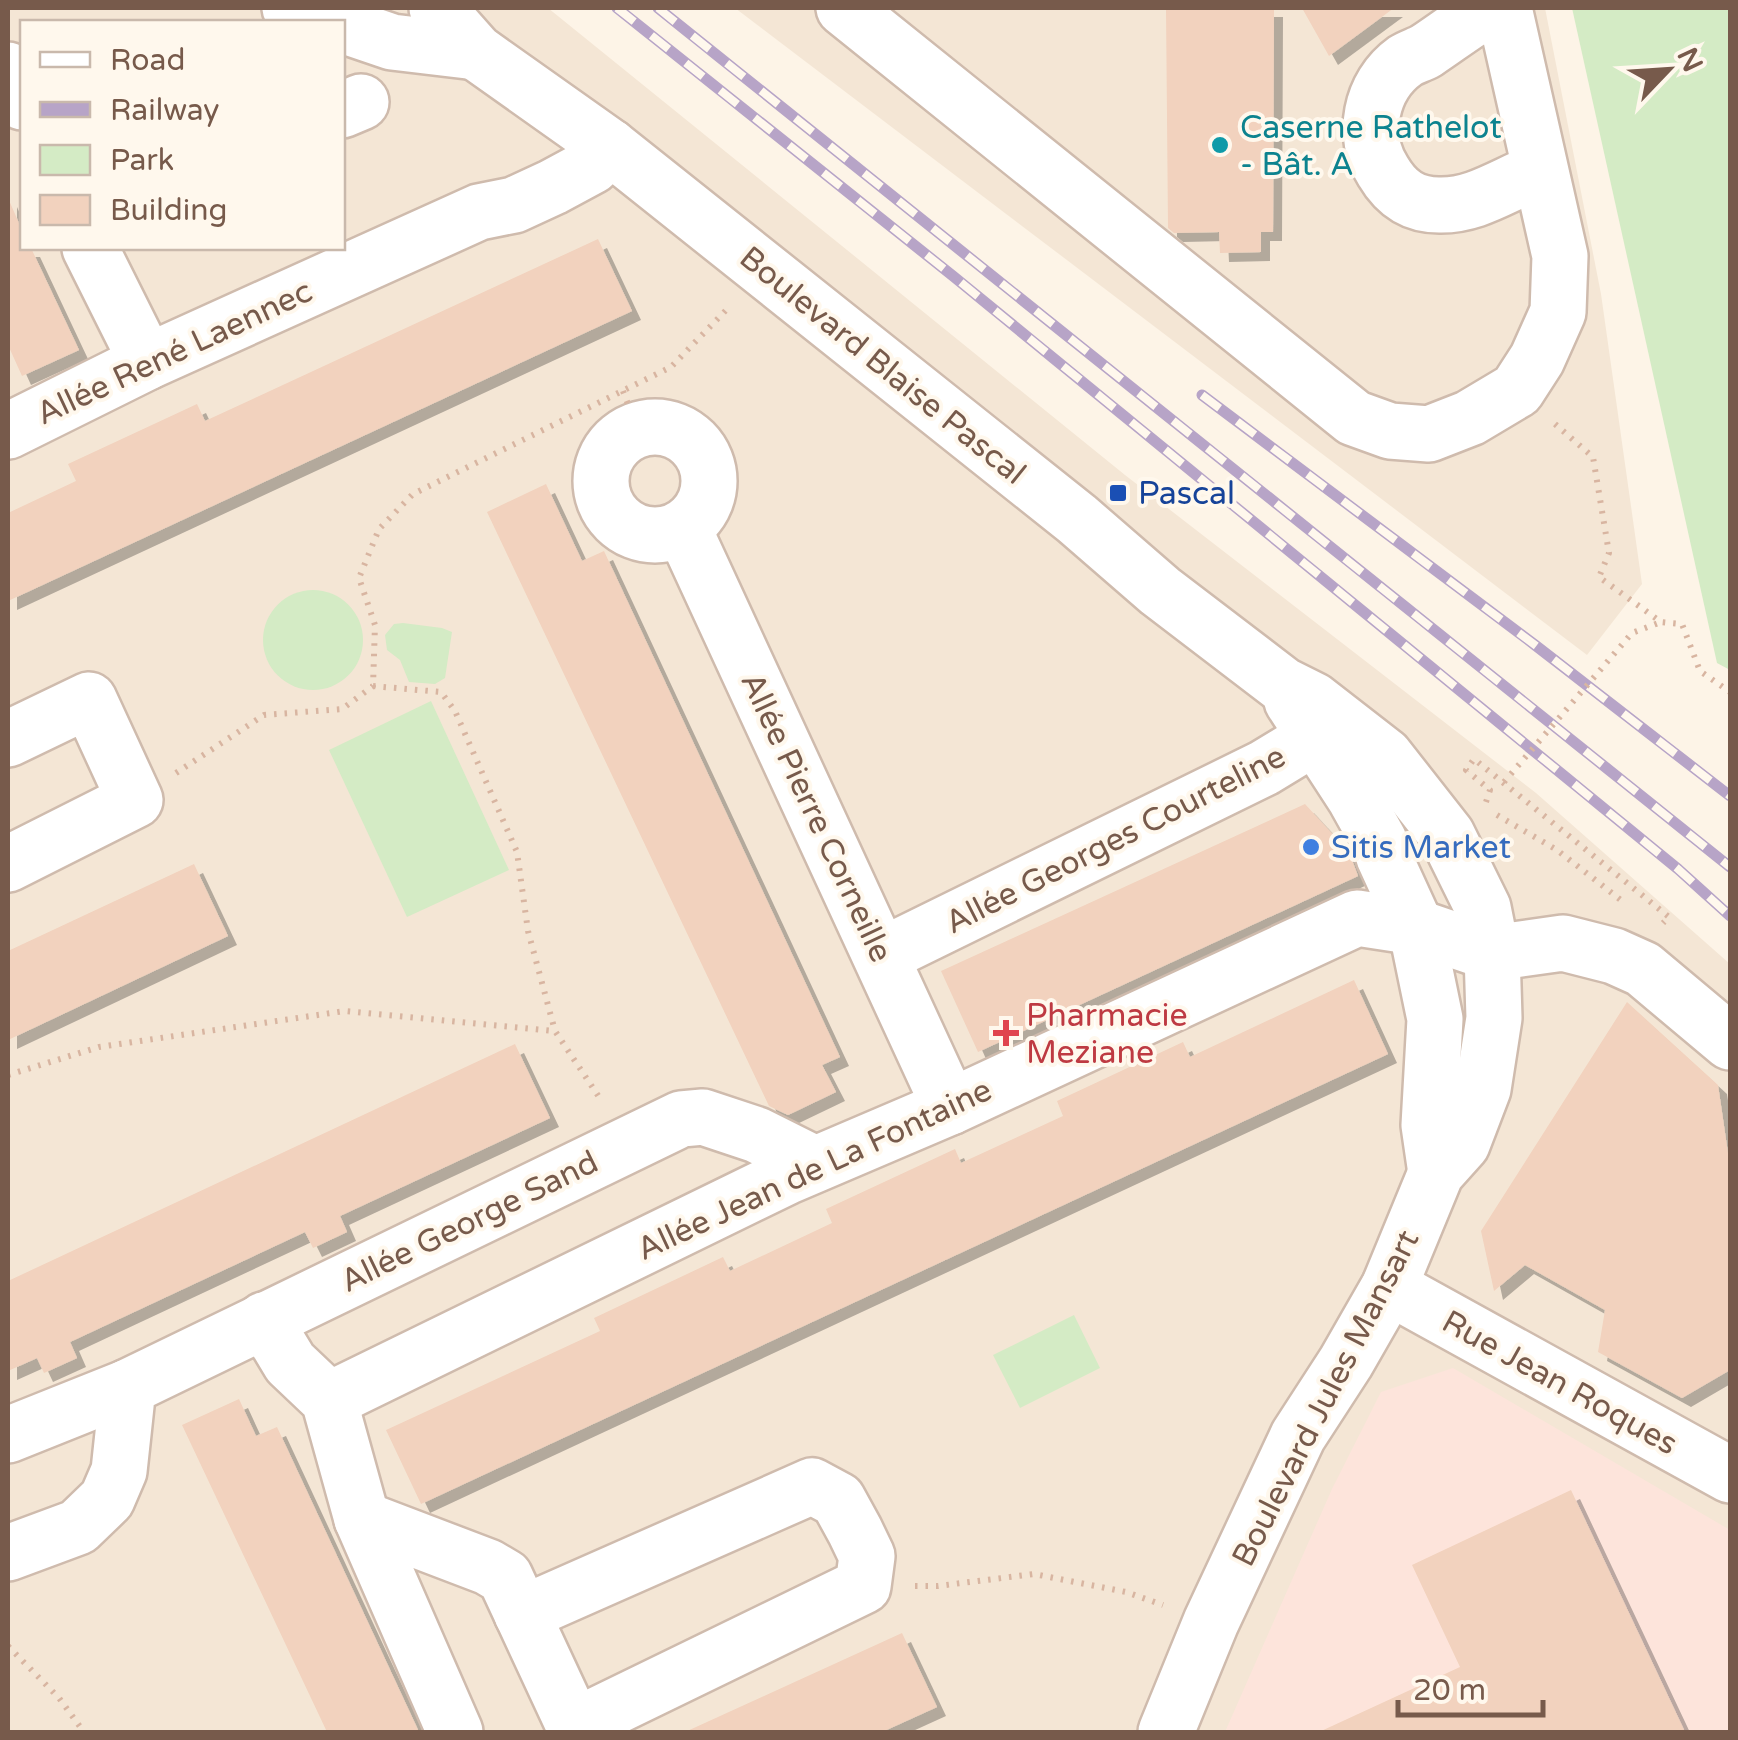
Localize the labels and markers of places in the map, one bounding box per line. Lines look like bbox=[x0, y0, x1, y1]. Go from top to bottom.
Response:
place label: Caserne Rathelot - Bât. A bbox=[1240, 109, 1502, 184]
marker: Caserne Rathelot - Bât. A bbox=[1209, 134, 1231, 156]
place label: Pascal bbox=[1138, 475, 1235, 513]
marker: Pascal bbox=[1107, 482, 1129, 504]
place label: Sitis Market bbox=[1331, 829, 1511, 867]
marker: Sitis Market bbox=[1300, 836, 1322, 858]
place label: Pharmacie Meziane bbox=[1026, 997, 1188, 1072]
marker: Pharmacie Meziane bbox=[995, 1022, 1017, 1044]

